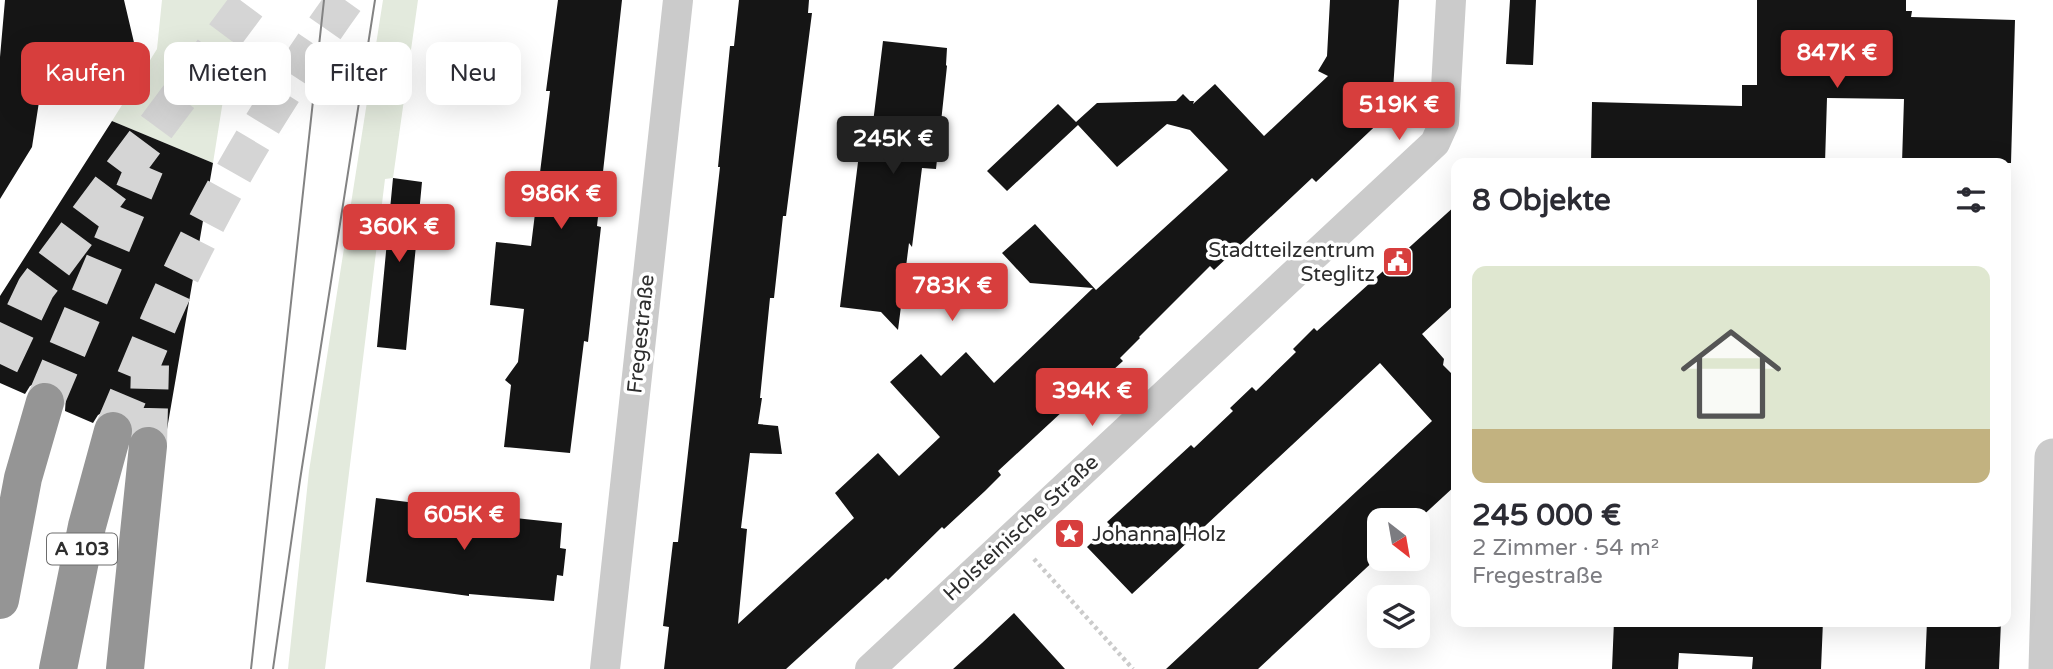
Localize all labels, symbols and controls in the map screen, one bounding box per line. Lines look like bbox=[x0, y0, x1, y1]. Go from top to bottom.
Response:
pin: 847K € bbox=[1780, 31, 1894, 90]
text: 847K € bbox=[1797, 39, 1877, 67]
chip: Kaufen bbox=[21, 42, 150, 105]
chip: Mieten bbox=[164, 42, 291, 105]
chip: Filter bbox=[305, 42, 412, 105]
chip: Neu bbox=[426, 42, 521, 105]
pin: 519K € bbox=[1342, 82, 1456, 142]
text: 519K € bbox=[1359, 91, 1439, 119]
pin: 245K € bbox=[836, 116, 950, 176]
text: 245K € bbox=[853, 125, 933, 153]
pin: 986K € bbox=[504, 172, 618, 231]
text: 986K € bbox=[521, 180, 601, 208]
icon: filters bbox=[1952, 181, 1990, 219]
text: 8 Objekte bbox=[1472, 182, 1611, 219]
pin: 360K € bbox=[342, 204, 456, 264]
text: 360K € bbox=[359, 213, 439, 241]
place label: Stadtteilzentrum Steglitz bbox=[1208, 238, 1375, 287]
public building icon: Stadtteilzentrum Steglitz bbox=[1381, 245, 1415, 279]
pin: 783K € bbox=[895, 264, 1009, 323]
text: 783K € bbox=[912, 272, 992, 300]
street label: Fregestraße bbox=[622, 273, 660, 395]
icon: home bbox=[1668, 311, 1794, 437]
pin: 394K € bbox=[1035, 368, 1149, 428]
text: 394K € bbox=[1052, 377, 1132, 405]
street label: Holsteinische Straße bbox=[938, 450, 1104, 606]
pin: 605K € bbox=[407, 492, 521, 552]
text: 245 000 € bbox=[1472, 497, 1621, 534]
text: 605K € bbox=[424, 501, 504, 529]
north arrow bbox=[1367, 508, 1430, 570]
map controls bbox=[1367, 508, 1430, 648]
place icon: Johanna Holz bbox=[1052, 517, 1086, 551]
place label: Johanna Holz bbox=[1092, 522, 1226, 547]
road number: A 103 bbox=[47, 534, 117, 564]
text: 2 Zimmer · 54 m² bbox=[1472, 534, 1659, 562]
text: Fregestraße bbox=[1472, 562, 1603, 590]
button: layers bbox=[1367, 585, 1430, 648]

